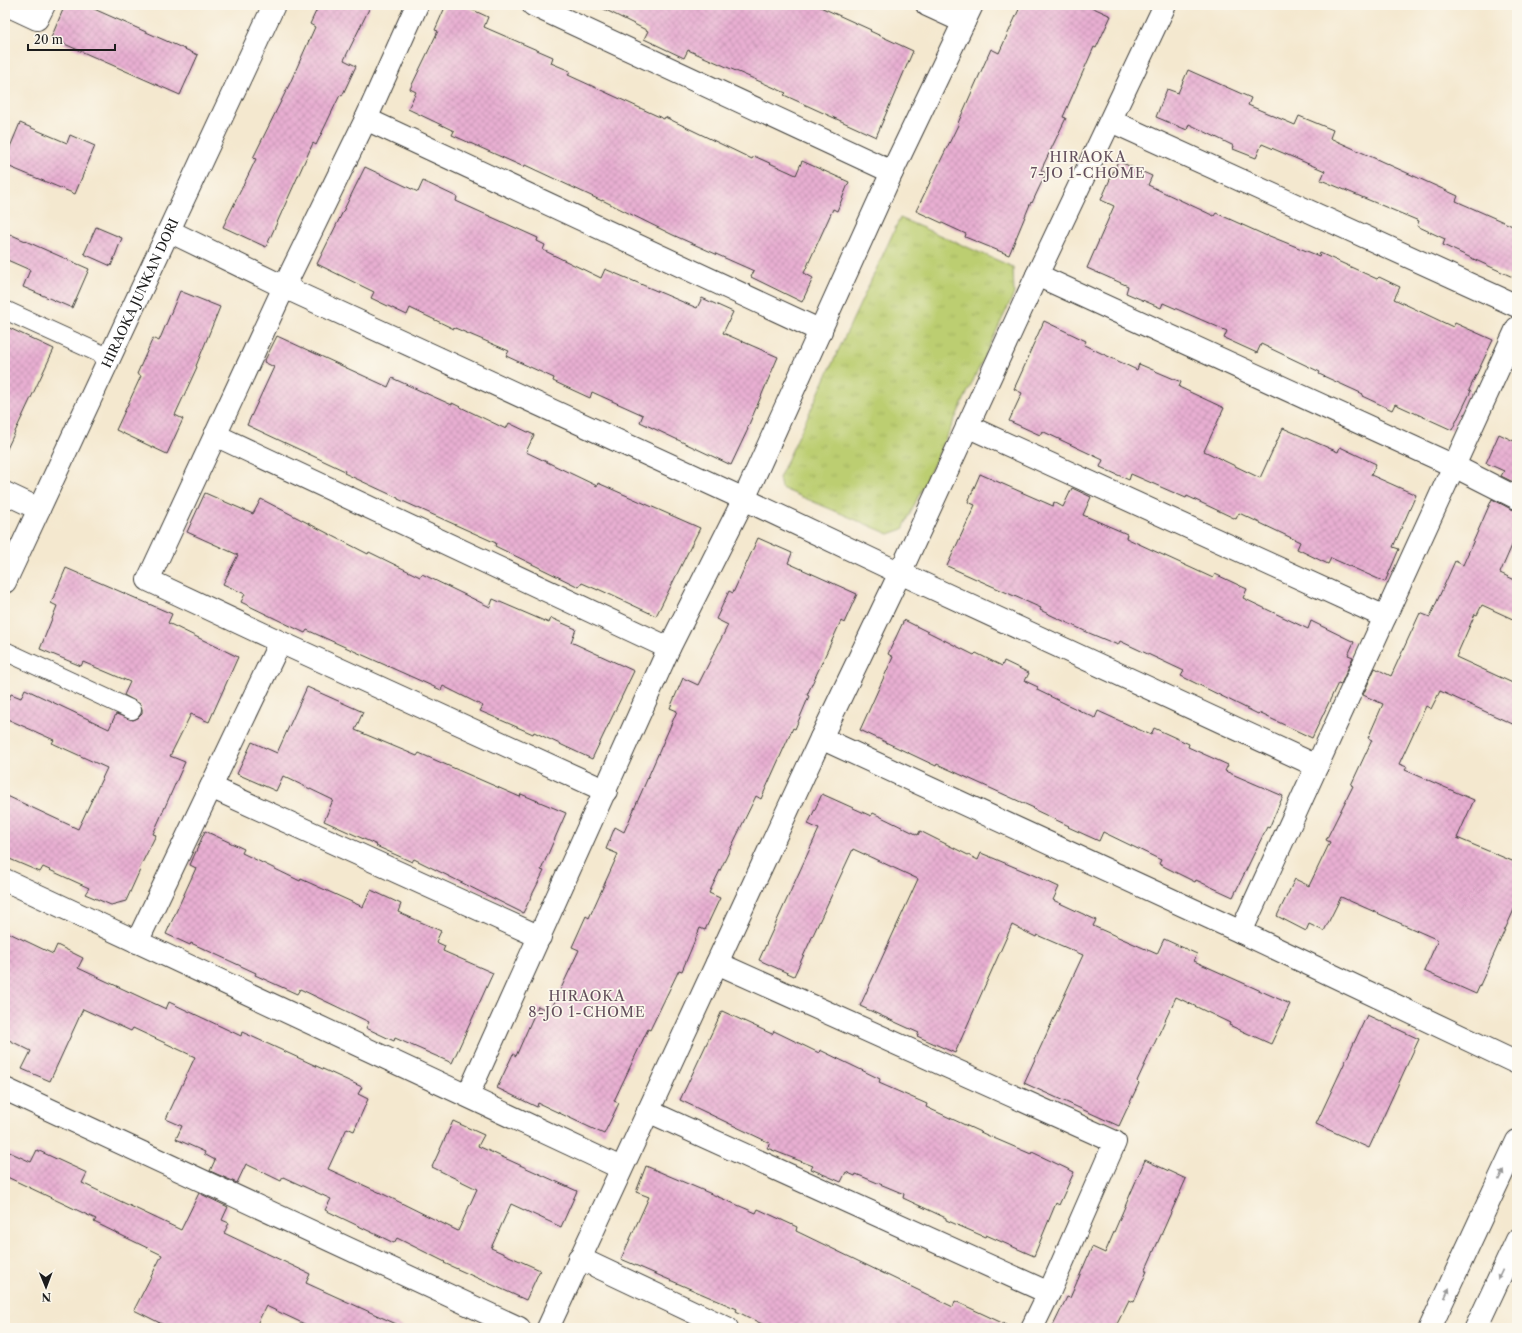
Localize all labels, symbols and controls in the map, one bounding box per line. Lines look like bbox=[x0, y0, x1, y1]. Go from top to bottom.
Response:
scale bar bbox=[28, 26, 115, 52]
text: 20 m bbox=[34, 32, 63, 47]
district label: HIRAOKA 7-JO 1-CHOME bbox=[1030, 148, 1146, 182]
street label: HIRAOKA JUNKAN DORI bbox=[98, 215, 182, 370]
district label: HIRAOKA 8-JO 1-CHOME bbox=[528, 987, 646, 1021]
one-way arrow bbox=[1498, 1169, 1504, 1180]
north arrow bbox=[26, 1267, 66, 1307]
one-way arrow bbox=[1497, 1270, 1503, 1281]
one-way arrow bbox=[1444, 1287, 1450, 1298]
text: N bbox=[41, 1290, 51, 1304]

